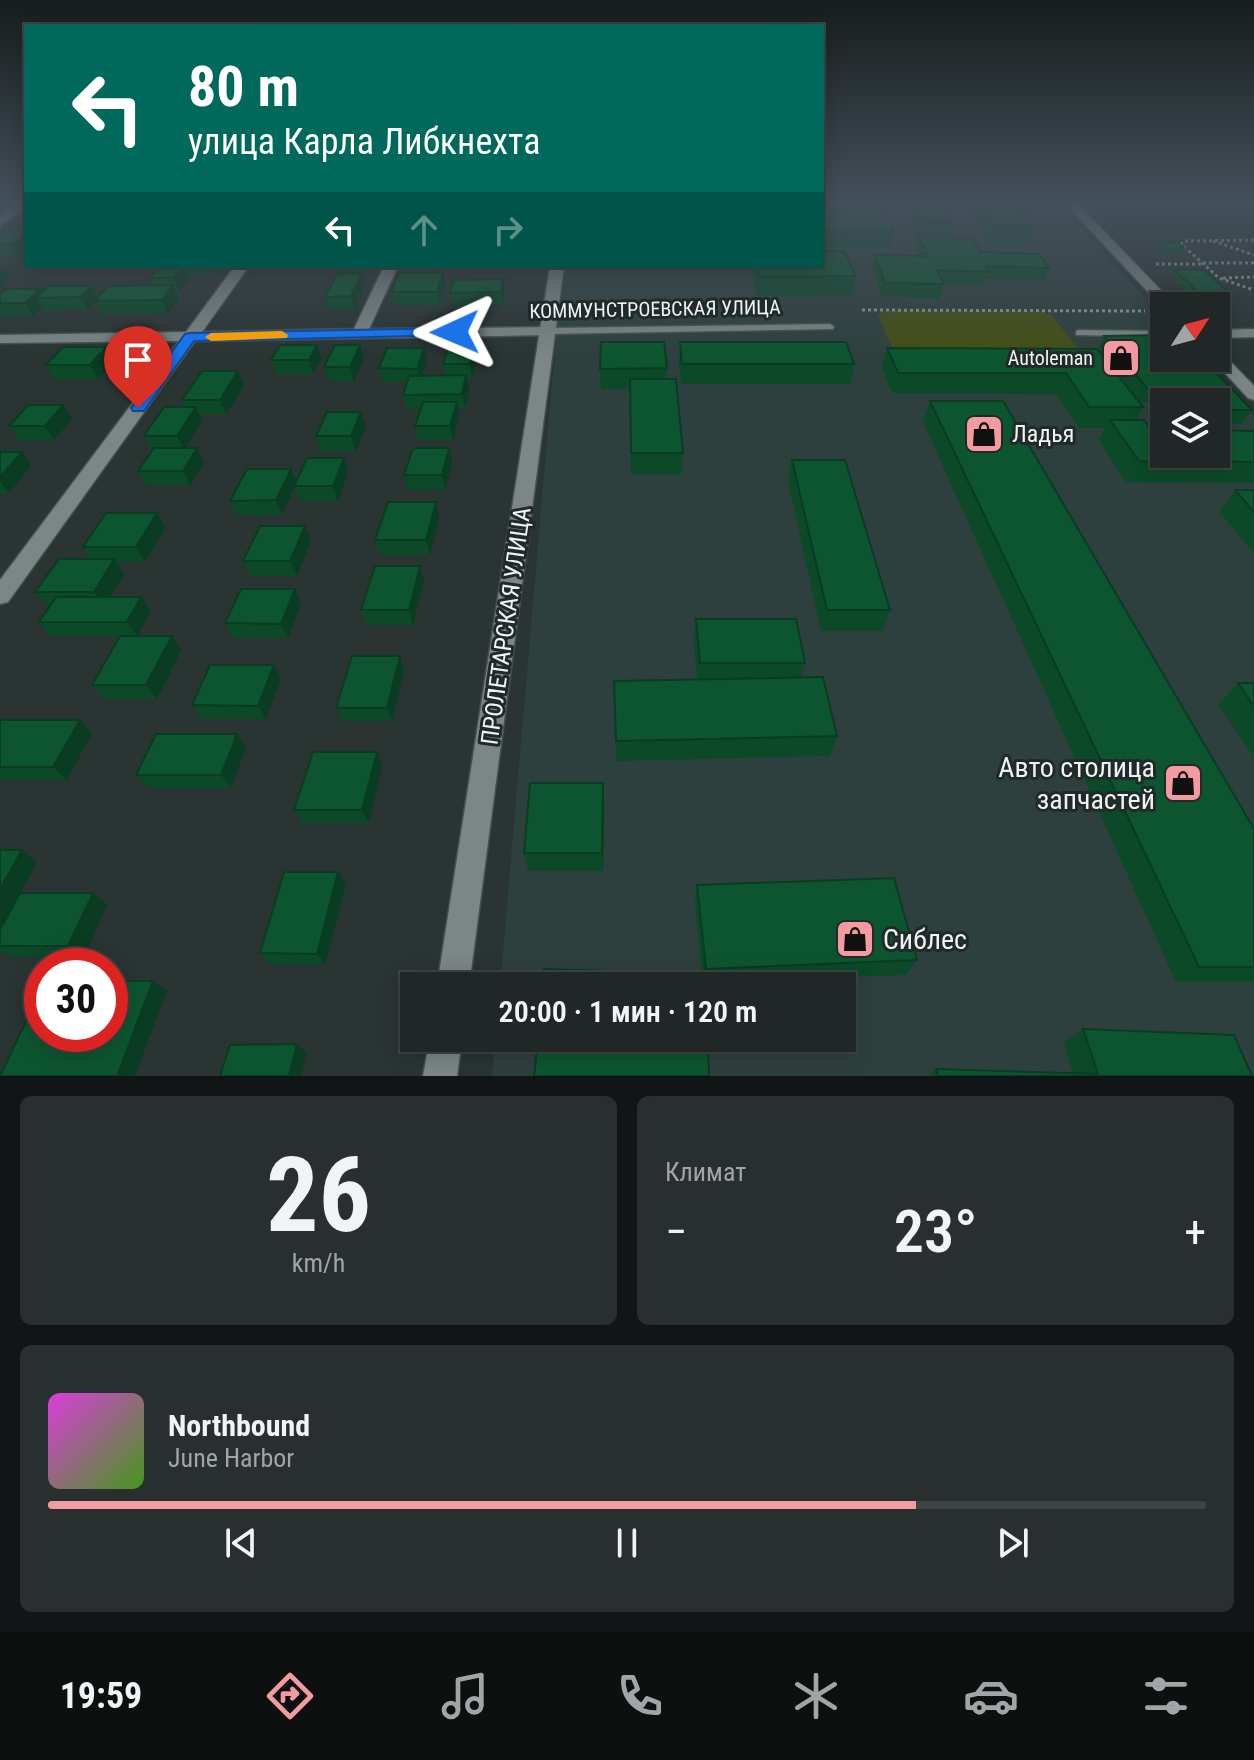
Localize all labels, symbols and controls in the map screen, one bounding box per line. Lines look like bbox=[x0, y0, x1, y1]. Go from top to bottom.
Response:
text: 80 m bbox=[188, 54, 299, 120]
icon: left bbox=[56, 56, 160, 160]
text: улица Карла Либкнехта bbox=[188, 121, 540, 163]
icon: left bbox=[318, 208, 362, 252]
icon: ahead bbox=[402, 208, 446, 252]
icon: right bbox=[486, 208, 530, 252]
position arrow bbox=[413, 290, 497, 374]
north arrow bbox=[1150, 292, 1230, 372]
map controls bbox=[1150, 292, 1230, 468]
street label: КОММУНСТРОЕВСКАЯ УЛИЦА bbox=[529, 295, 781, 323]
pin bbox=[104, 326, 172, 408]
shop icon: Autoleman bbox=[1100, 337, 1142, 379]
icon: arrive bbox=[116, 338, 160, 382]
place label: Autoleman bbox=[1008, 346, 1093, 370]
button: layers bbox=[1150, 388, 1230, 468]
shop icon: Ладья bbox=[963, 413, 1005, 455]
place label: Ладья bbox=[1012, 420, 1074, 448]
street label: ПРОЛЕТАРСКАЯ УЛИЦА bbox=[475, 505, 537, 746]
place label: Авто столица запчастей bbox=[998, 751, 1155, 816]
shop icon: Авто столица запчастей bbox=[1162, 762, 1204, 804]
shop icon: Сиблес bbox=[834, 918, 876, 960]
place label: Сиблес bbox=[883, 923, 967, 956]
speed limit sign: 30 bbox=[24, 948, 128, 1052]
text: 20:00 · 1 мин · 120 m bbox=[499, 994, 757, 1029]
text: 26 bbox=[266, 1135, 371, 1256]
text: Климат bbox=[665, 1157, 746, 1187]
text: 23° bbox=[894, 1196, 977, 1267]
text: − bbox=[665, 1206, 687, 1258]
text: + bbox=[1184, 1206, 1206, 1258]
text: km/h bbox=[292, 1248, 345, 1278]
text: Northbound bbox=[168, 1408, 310, 1443]
text: June Harbor bbox=[168, 1443, 294, 1473]
icon: previous bbox=[219, 1521, 263, 1565]
icon: pause bbox=[605, 1521, 649, 1565]
icon: next bbox=[991, 1521, 1035, 1565]
icon: directions bbox=[262, 1668, 318, 1724]
icon: music bbox=[437, 1668, 493, 1724]
icon: phone bbox=[612, 1668, 668, 1724]
icon: climate bbox=[788, 1668, 844, 1724]
icon: car bbox=[963, 1668, 1019, 1724]
icon: filters bbox=[1138, 1668, 1194, 1724]
text: 19:59 bbox=[60, 1675, 142, 1717]

